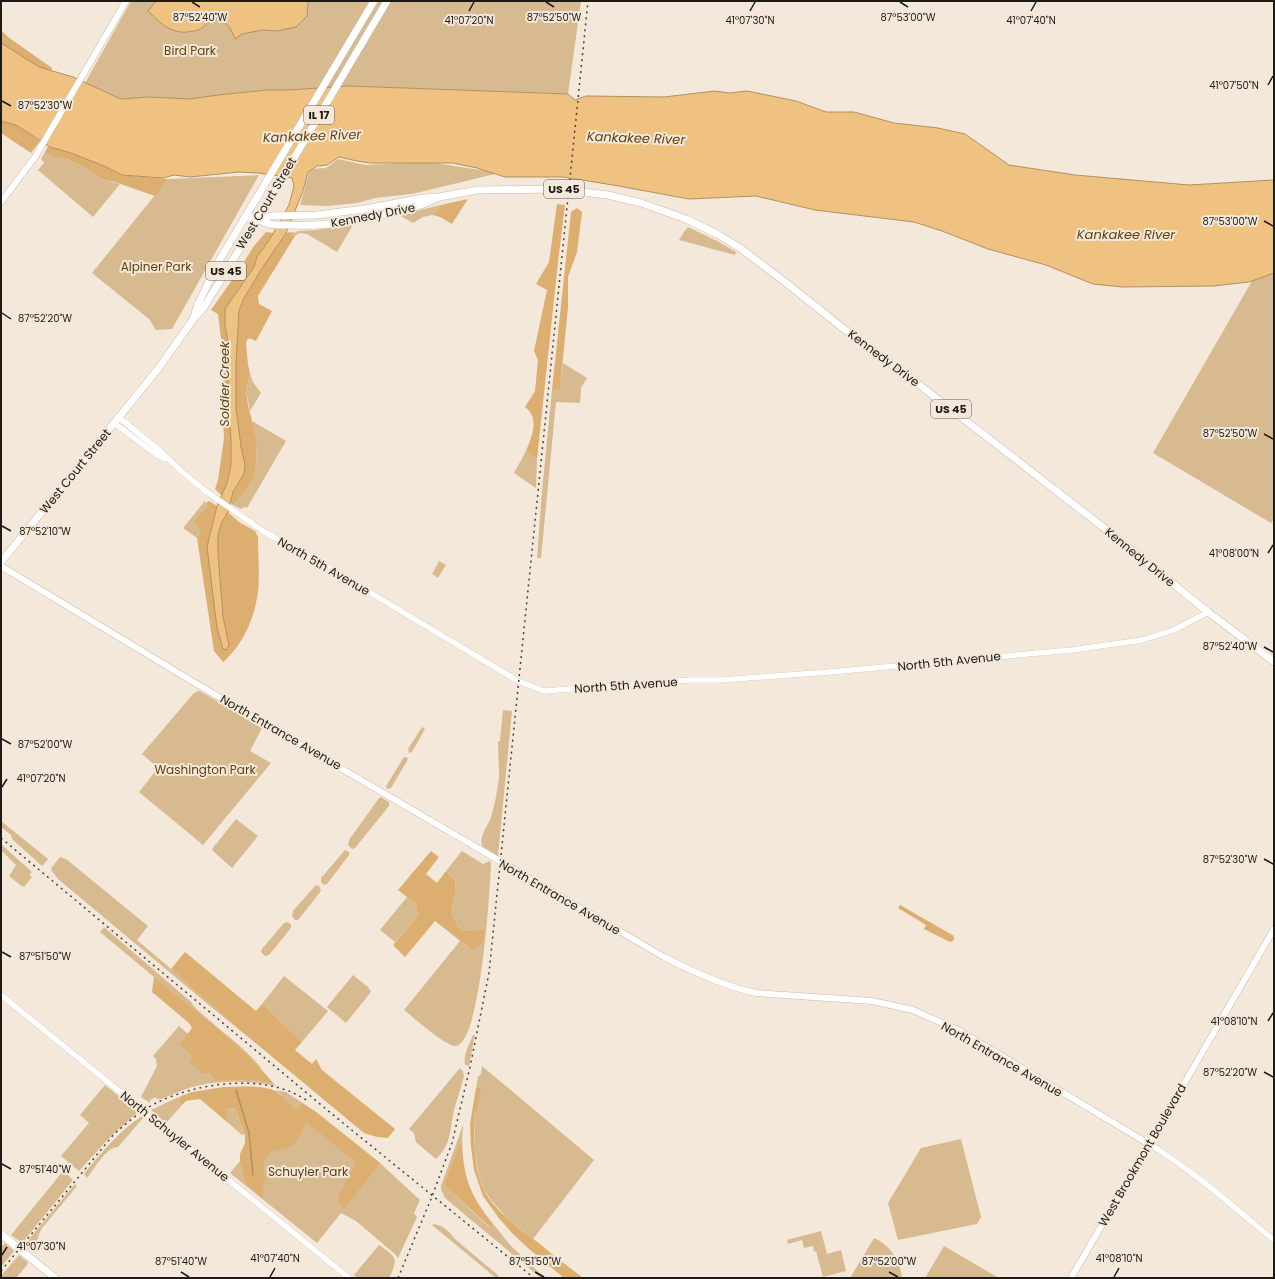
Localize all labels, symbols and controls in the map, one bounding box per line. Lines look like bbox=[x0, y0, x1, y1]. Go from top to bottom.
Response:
text: 87°52'40"W bbox=[173, 10, 228, 25]
text: 87°52'50"W bbox=[527, 10, 582, 25]
text: 87°53'00"W bbox=[881, 10, 936, 25]
text: 41°07'20"N bbox=[445, 13, 493, 28]
text: 41°07'30"N bbox=[725, 13, 775, 28]
text: 41°07'40"N bbox=[1006, 13, 1056, 28]
park label: Bird Park bbox=[164, 42, 217, 59]
text: 41°07'50"N bbox=[1209, 78, 1259, 93]
text: 87°52'30"W bbox=[18, 98, 72, 113]
road number: IL 17 bbox=[304, 106, 334, 124]
water label: Kankakee River bbox=[263, 125, 363, 147]
water label: Kankakee River bbox=[587, 127, 687, 149]
street label: West Court Street bbox=[232, 154, 300, 252]
road number: US 45 bbox=[544, 180, 584, 198]
street label: Kennedy Drive bbox=[329, 198, 417, 232]
text: 87°53'00"W bbox=[1203, 214, 1258, 229]
water label: Kankakee River bbox=[1077, 225, 1176, 244]
park label: Alpiner Park bbox=[121, 258, 192, 275]
road number: US 45 bbox=[206, 262, 246, 280]
text: 87°52'20"W bbox=[18, 311, 72, 326]
street label: Kennedy Drive bbox=[845, 325, 923, 391]
water label: Soldier Creek bbox=[215, 340, 234, 427]
road number: US 45 bbox=[931, 400, 971, 418]
street label: West Court Street bbox=[35, 425, 115, 517]
text: 87°52'50"W bbox=[1203, 426, 1258, 441]
street label: Kennedy Drive bbox=[1101, 523, 1179, 591]
text: 87°52'10"W bbox=[19, 524, 71, 539]
street label: North 5th Avenue bbox=[275, 533, 373, 599]
text: 41°08'00"N bbox=[1209, 546, 1259, 561]
text: 87°52'40"W bbox=[1203, 639, 1258, 654]
street label: North 5th Avenue bbox=[897, 647, 1001, 675]
street label: North 5th Avenue bbox=[574, 673, 678, 697]
street label: North Entrance Avenue bbox=[217, 690, 345, 774]
text: 87°52'00"W bbox=[18, 737, 73, 752]
park label: Washington Park bbox=[154, 761, 256, 778]
text: 41°07'20"N bbox=[17, 771, 65, 786]
text: 87°52'30"W bbox=[1203, 852, 1257, 867]
street label: North Entrance Avenue bbox=[496, 855, 624, 939]
text: 87°51'50"W bbox=[19, 949, 71, 964]
text: 41°08'10"N bbox=[1210, 1014, 1258, 1029]
street label: North Entrance Avenue bbox=[938, 1017, 1066, 1101]
text: 87°52'20"W bbox=[1203, 1065, 1257, 1080]
street label: West Brookmont Boulevard bbox=[1094, 1081, 1190, 1229]
street label: North Schuyler Avenue bbox=[117, 1087, 233, 1185]
text: 87°51'40"W bbox=[19, 1162, 71, 1177]
park label: Schuyler Park bbox=[268, 1163, 349, 1180]
text: 41°07'30"N bbox=[16, 1239, 66, 1254]
text: 41°07'40"N bbox=[250, 1251, 300, 1266]
text: 41°08'10"N bbox=[1095, 1251, 1143, 1266]
text: 87°51'40"W bbox=[155, 1254, 207, 1269]
text: 87°51'50"W bbox=[509, 1254, 561, 1269]
text: 87°52'00"W bbox=[862, 1254, 917, 1269]

